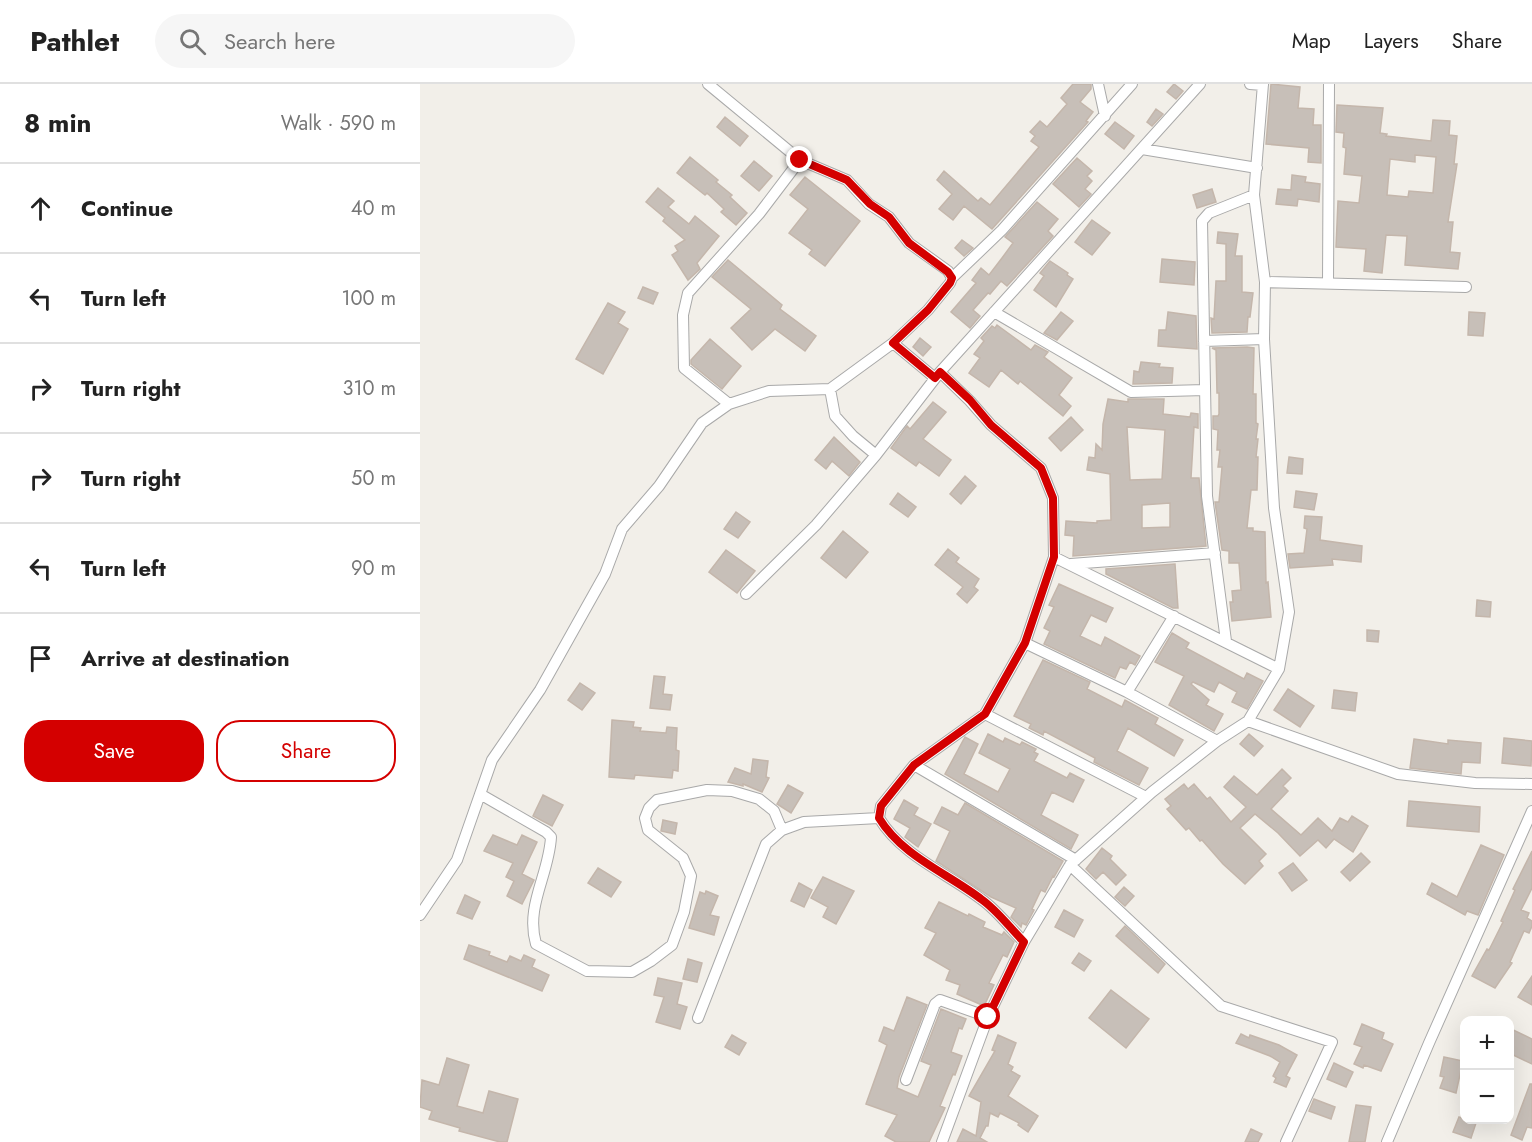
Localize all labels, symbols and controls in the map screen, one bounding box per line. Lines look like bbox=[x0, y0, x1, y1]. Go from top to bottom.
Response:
search box bbox=[155, 14, 575, 68]
text: Pathlet bbox=[30, 21, 119, 62]
icon: search bbox=[176, 25, 209, 58]
text: Search here bbox=[224, 25, 335, 57]
text: Map bbox=[1292, 26, 1331, 56]
text: Layers bbox=[1364, 26, 1419, 56]
text: Share bbox=[1452, 26, 1502, 56]
text: 8 min bbox=[24, 104, 92, 142]
text: Walk · 590 m bbox=[281, 109, 396, 138]
route end bbox=[786, 146, 812, 172]
icon: ahead bbox=[24, 192, 57, 225]
text: Continue bbox=[81, 192, 173, 224]
text: 40 m bbox=[351, 194, 396, 223]
icon: left bbox=[24, 282, 57, 315]
text: Turn left bbox=[81, 282, 166, 314]
text: 100 m bbox=[341, 284, 396, 313]
icon: right bbox=[24, 372, 57, 405]
text: Turn right bbox=[81, 372, 181, 404]
text: 310 m bbox=[342, 374, 396, 403]
icon: right bbox=[24, 462, 57, 495]
text: Turn right bbox=[81, 462, 181, 494]
text: 50 m bbox=[351, 464, 396, 493]
icon: left bbox=[24, 552, 57, 585]
text: Turn left bbox=[81, 552, 166, 584]
text: 90 m bbox=[351, 554, 396, 583]
icon: arrive bbox=[24, 642, 57, 675]
text: Arrive at destination bbox=[81, 642, 290, 674]
button: Save bbox=[24, 720, 204, 782]
button: Share bbox=[216, 720, 396, 782]
route start bbox=[974, 1003, 1000, 1029]
map controls bbox=[1460, 1016, 1514, 1124]
button: + bbox=[1460, 1016, 1514, 1070]
button: − bbox=[1460, 1070, 1514, 1124]

